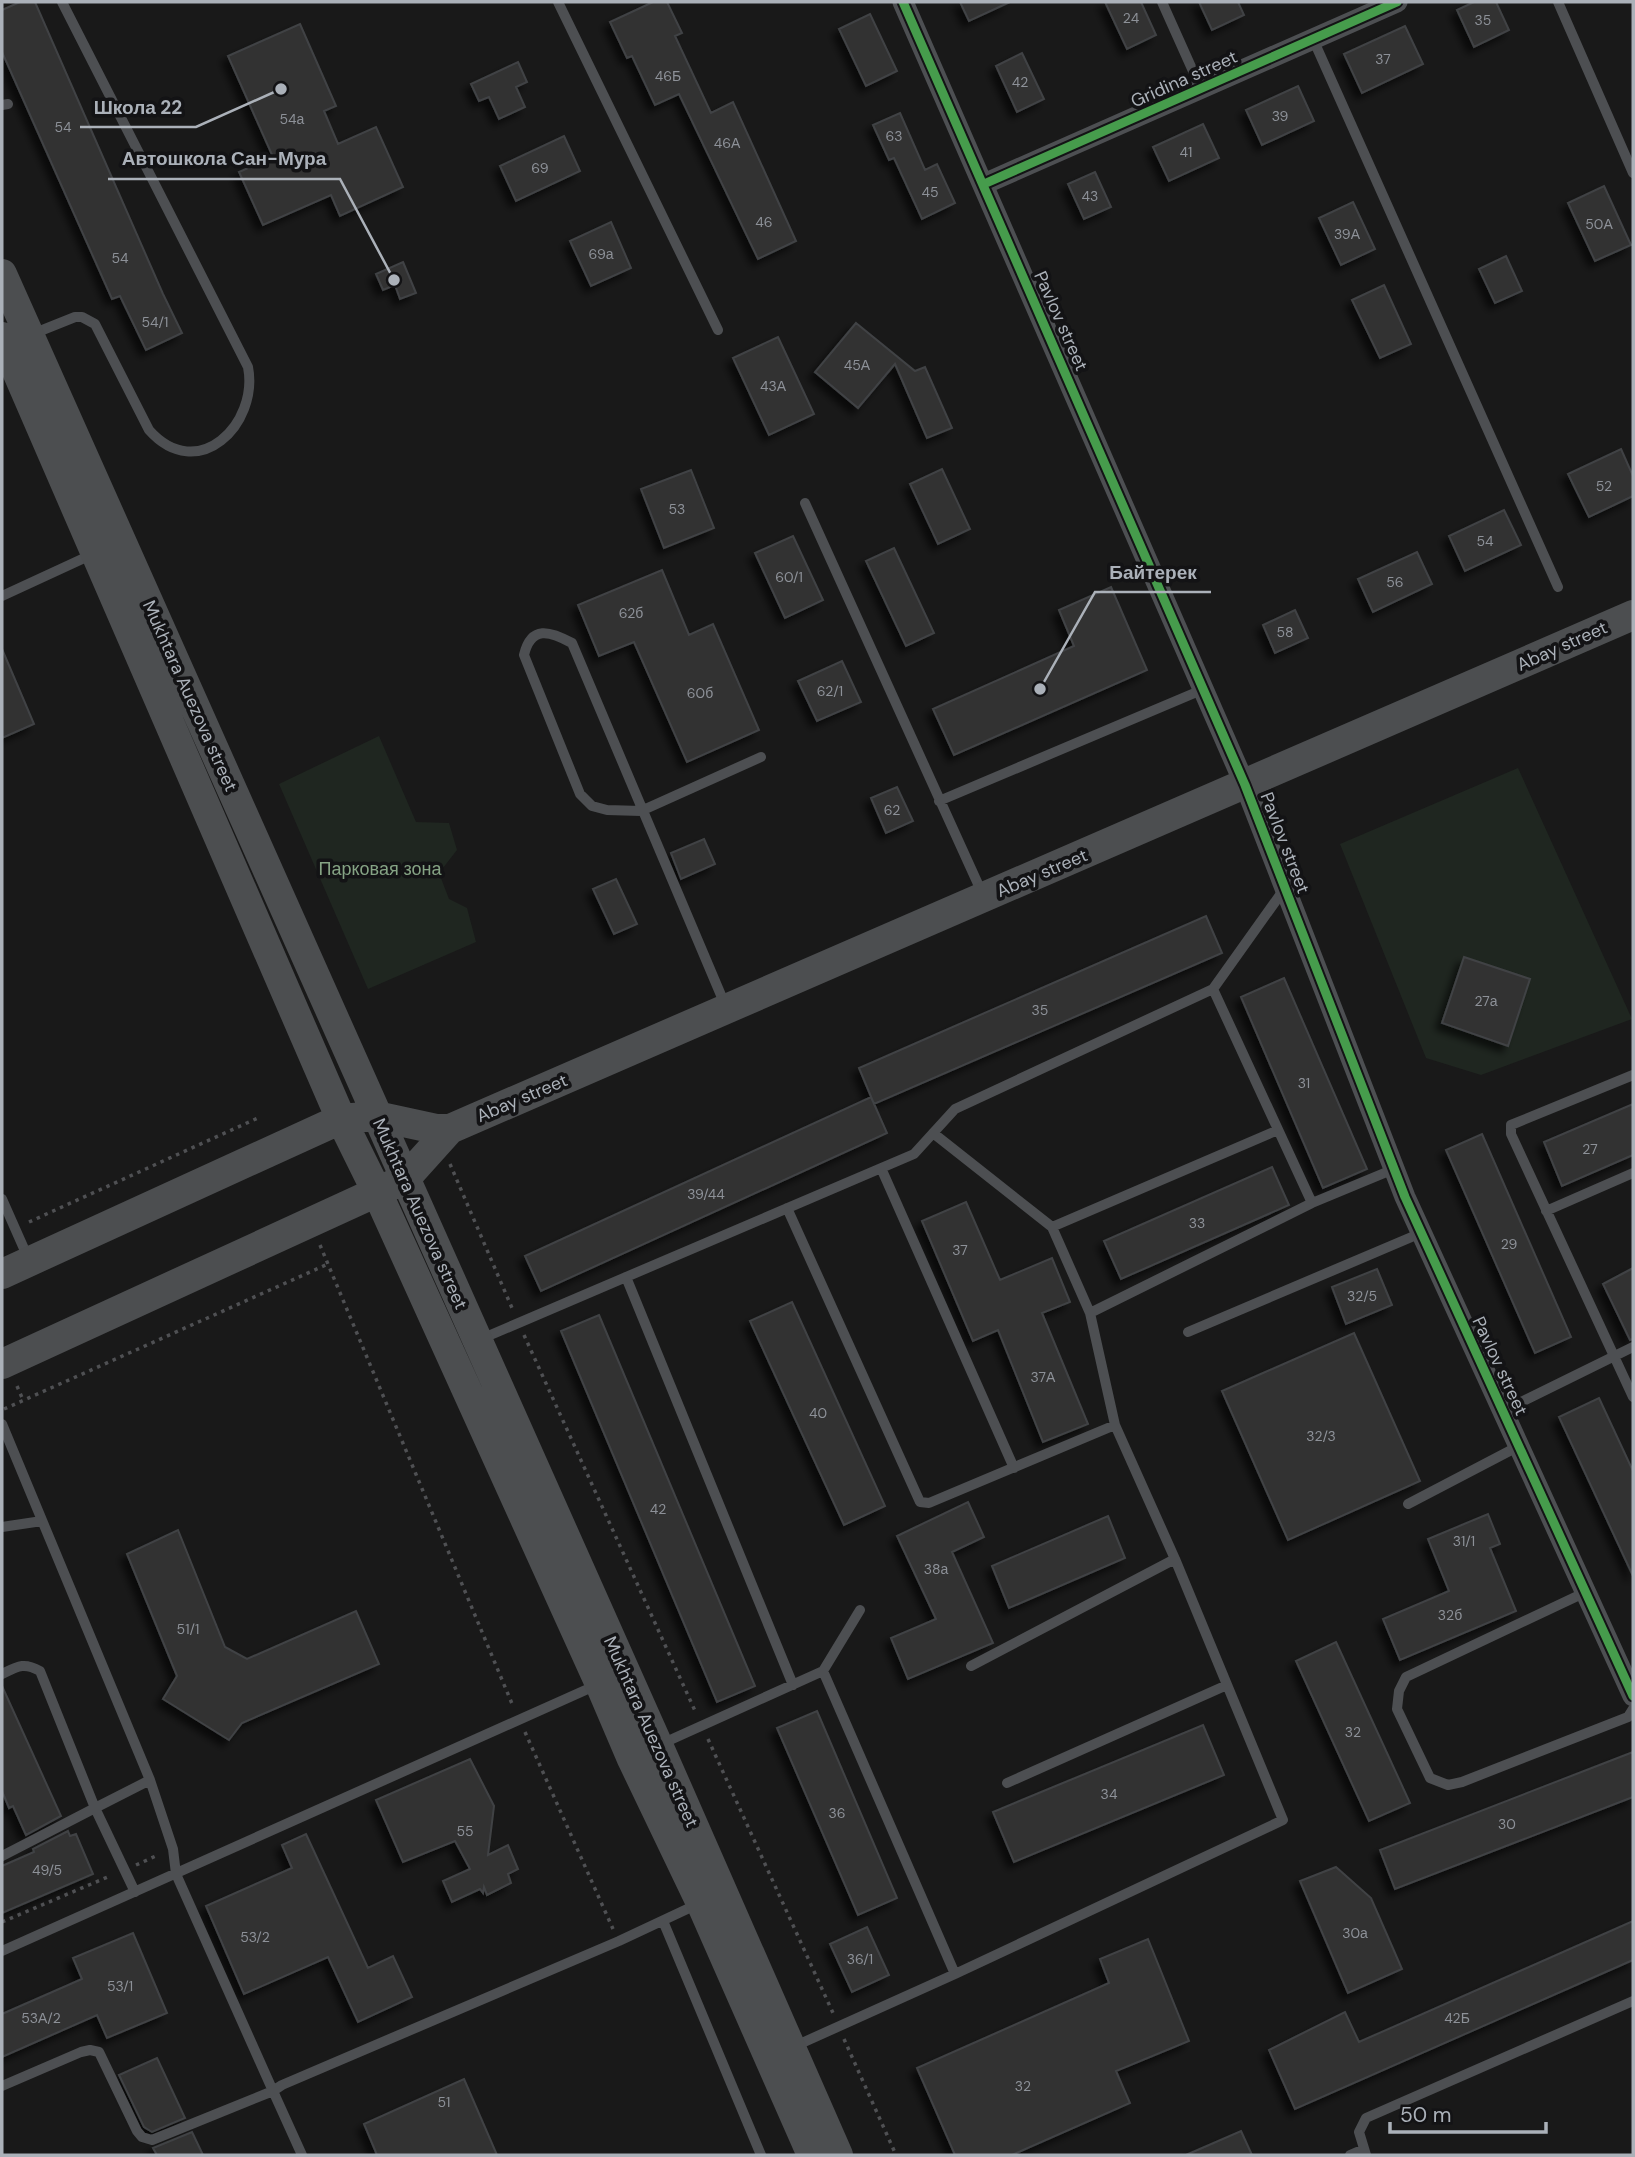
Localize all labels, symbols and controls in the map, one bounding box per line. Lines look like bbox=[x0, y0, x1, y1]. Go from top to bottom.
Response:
house number: 24 bbox=[1123, 9, 1140, 27]
house number: 35 bbox=[1475, 11, 1491, 29]
street label: Gridina street bbox=[1127, 45, 1241, 113]
house number: 37 bbox=[1375, 50, 1391, 68]
house number: 46Б bbox=[655, 67, 681, 85]
house number: 42 bbox=[1012, 73, 1028, 91]
callout: Школа 22 bbox=[80, 87, 196, 127]
text: Школа 22 bbox=[94, 95, 182, 120]
house number: 39 bbox=[1272, 107, 1289, 125]
house number: 54а bbox=[280, 110, 305, 128]
house number: 54 bbox=[54, 118, 72, 136]
house number: 63 bbox=[885, 127, 903, 145]
house number: 46А bbox=[714, 134, 741, 152]
callout: Автошкола Сан-Мура bbox=[108, 139, 340, 179]
house number: 41 bbox=[1180, 143, 1192, 161]
text: Автошкола Сан-Мура bbox=[122, 146, 327, 171]
house number: 69 bbox=[531, 159, 549, 177]
house number: 45 bbox=[921, 183, 939, 201]
house number: 43 bbox=[1082, 187, 1098, 205]
house number: 46 bbox=[755, 213, 773, 231]
house number: 50А bbox=[1585, 215, 1613, 233]
house number: 39А bbox=[1334, 225, 1361, 243]
house number: 69а bbox=[588, 245, 614, 263]
house number: 54 bbox=[111, 249, 129, 267]
street label: Pavlov street bbox=[1028, 267, 1094, 375]
house number: 54/1 bbox=[142, 313, 168, 331]
house number: 45А bbox=[844, 356, 871, 374]
house number: 43А bbox=[760, 377, 787, 395]
house number: 52 bbox=[1596, 477, 1612, 495]
house number: 53 bbox=[669, 500, 685, 518]
house number: 54 bbox=[1476, 532, 1494, 550]
callout: Байтерек bbox=[1095, 552, 1211, 592]
text: Байтерек bbox=[1109, 560, 1197, 585]
house number: 60/1 bbox=[775, 568, 803, 586]
house number: 56 bbox=[1386, 573, 1404, 591]
street label: Mukhtara Auezova street bbox=[137, 597, 243, 795]
house number: 62б bbox=[619, 604, 643, 622]
street label: Abay street bbox=[1513, 615, 1611, 677]
house number: 58 bbox=[1276, 623, 1294, 641]
house number: 62/1 bbox=[817, 682, 843, 700]
house number: 60б bbox=[687, 684, 713, 702]
street label: Pavlov street bbox=[1255, 789, 1315, 897]
house number: 62 bbox=[884, 801, 900, 819]
street label: Abay street bbox=[993, 843, 1091, 903]
park label: Парковая зона bbox=[319, 857, 442, 881]
house number: 27а bbox=[1474, 992, 1498, 1010]
house number: 35 bbox=[1032, 1001, 1048, 1019]
street label: Abay street bbox=[473, 1068, 571, 1128]
house number: 31 bbox=[1298, 1074, 1310, 1092]
street label: Mukhtara Auezova street bbox=[367, 1115, 473, 1313]
house number: 27 bbox=[1582, 1140, 1598, 1158]
house number: 39/44 bbox=[687, 1185, 725, 1203]
house number: 33 bbox=[1189, 1214, 1205, 1232]
house number: 29 bbox=[1501, 1235, 1518, 1253]
house number: 37 bbox=[952, 1241, 968, 1259]
house number: 32/5 bbox=[1347, 1287, 1377, 1305]
street label: Pavlov street bbox=[1467, 1313, 1533, 1419]
house number: 37А bbox=[1031, 1368, 1056, 1386]
house number: 40 bbox=[809, 1404, 827, 1422]
house number: 32/3 bbox=[1306, 1427, 1336, 1445]
house number: 42 bbox=[650, 1500, 666, 1518]
house number: 31/1 bbox=[1453, 1532, 1475, 1550]
house number: 38а bbox=[924, 1560, 948, 1578]
house number: 32б bbox=[1438, 1606, 1462, 1624]
house number: 51/1 bbox=[177, 1620, 199, 1638]
street label: Mukhtara Auezova street bbox=[598, 1633, 704, 1831]
house number: 32 bbox=[1345, 1723, 1361, 1741]
house number: 34 bbox=[1101, 1785, 1118, 1803]
house number: 36 bbox=[828, 1804, 846, 1822]
house number: 30 bbox=[1498, 1815, 1516, 1833]
house number: 55 bbox=[456, 1822, 474, 1840]
house number: 49/5 bbox=[32, 1861, 62, 1879]
house number: 30а bbox=[1342, 1924, 1368, 1942]
house number: 53/2 bbox=[240, 1928, 270, 1946]
house number: 36/1 bbox=[847, 1950, 873, 1968]
house number: 53/1 bbox=[107, 1977, 133, 1995]
house number: 53А/2 bbox=[21, 2009, 61, 2027]
house number: 42Б bbox=[1444, 2009, 1470, 2027]
house number: 32 bbox=[1015, 2077, 1031, 2095]
scale bar bbox=[1390, 2090, 1546, 2134]
house number: 51 bbox=[438, 2093, 450, 2111]
text: 50 m bbox=[1400, 2101, 1451, 2129]

